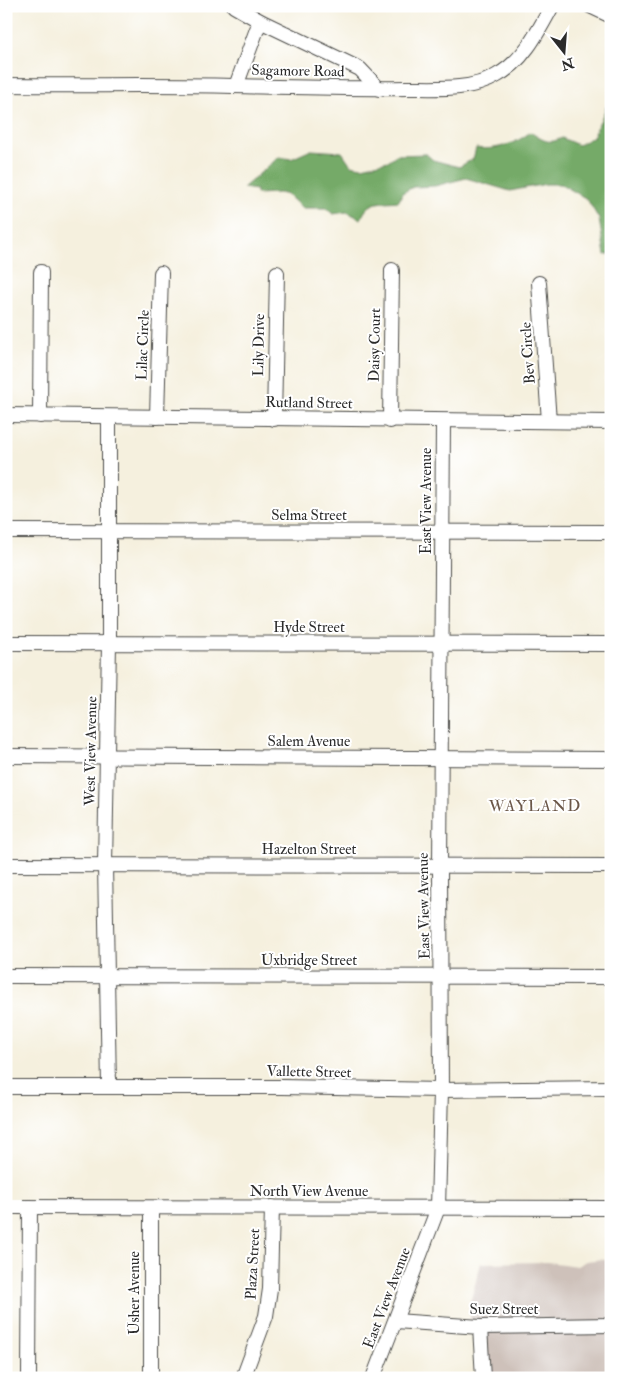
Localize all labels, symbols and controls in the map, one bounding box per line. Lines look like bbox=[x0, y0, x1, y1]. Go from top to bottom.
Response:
north arrow bbox=[540, 28, 590, 78]
text: N bbox=[559, 54, 577, 74]
street label: Sagamore Road bbox=[251, 61, 345, 81]
street label: Daisy Court bbox=[365, 308, 385, 382]
street label: Lilac Circle bbox=[132, 309, 154, 381]
street label: Lily Drive bbox=[249, 313, 269, 377]
street label: Bev Circle bbox=[516, 321, 540, 385]
street label: Rutland Street bbox=[265, 393, 353, 413]
street label: East View Avenue bbox=[417, 448, 436, 554]
street label: Selma Street bbox=[271, 506, 347, 525]
street label: Hyde Street bbox=[273, 618, 345, 637]
street label: West View Avenue bbox=[81, 696, 101, 807]
street label: Salem Avenue bbox=[268, 732, 350, 751]
district label: WAYLAND bbox=[488, 796, 581, 816]
street label: Hazelton Street bbox=[262, 840, 357, 859]
street label: East View Avenue bbox=[414, 852, 434, 960]
street label: Uxbridge Street bbox=[261, 951, 357, 970]
street label: Vallette Street bbox=[266, 1062, 352, 1082]
street label: North View Avenue bbox=[250, 1182, 368, 1201]
street label: Plaza Street bbox=[242, 1228, 264, 1300]
street label: East View Avenue bbox=[359, 1245, 415, 1351]
street label: Usher Avenue bbox=[125, 1251, 144, 1335]
street label: Suez Street bbox=[470, 1300, 539, 1319]

